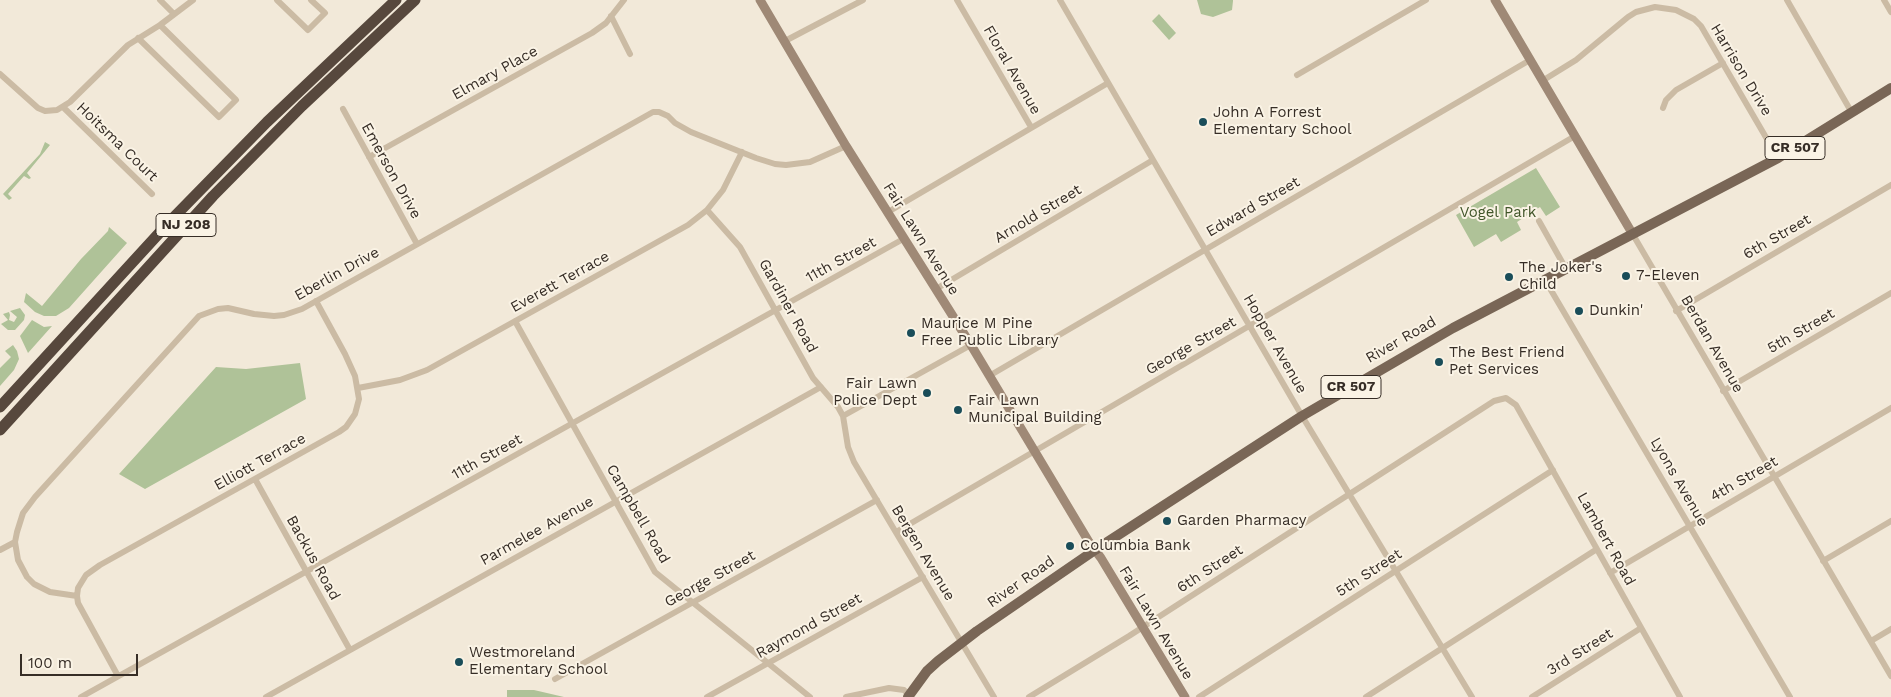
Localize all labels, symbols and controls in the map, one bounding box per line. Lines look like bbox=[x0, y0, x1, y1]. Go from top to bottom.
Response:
street label: Harrison Drive bbox=[1706, 21, 1776, 119]
street label: Floral Avenue bbox=[979, 22, 1045, 118]
street label: Elmary Place bbox=[449, 42, 541, 104]
street label: Hoitsma Court bbox=[72, 99, 162, 185]
place label: John A Forrest Elementary School bbox=[1213, 104, 1352, 139]
marker: John A Forrest Elementary School bbox=[1197, 116, 1209, 128]
street label: Emerson Drive bbox=[357, 120, 425, 222]
road number: CR 507 bbox=[1765, 136, 1825, 160]
street label: Edward Street bbox=[1203, 173, 1303, 241]
street label: Fair Lawn Avenue bbox=[879, 179, 963, 299]
street label: Arnold Street bbox=[991, 181, 1085, 247]
park label: Vogel Park bbox=[1460, 204, 1536, 222]
street label: 6th Street bbox=[1740, 210, 1814, 264]
road number: NJ 208 bbox=[156, 214, 216, 236]
street label: 11th Street bbox=[803, 233, 879, 287]
street label: Eberlin Drive bbox=[292, 243, 382, 305]
street label: Everett Terrace bbox=[507, 247, 613, 317]
street label: Gardiner Road bbox=[755, 256, 821, 356]
place label: The Joker's Child bbox=[1519, 259, 1602, 294]
place label: 7-Eleven bbox=[1636, 267, 1700, 285]
marker: 7-Eleven bbox=[1620, 270, 1632, 282]
marker: The Joker's Child bbox=[1503, 271, 1515, 283]
street label: Hopper Avenue bbox=[1239, 291, 1311, 397]
street label: Berdan Avenue bbox=[1677, 292, 1747, 396]
place label: Dunkin' bbox=[1589, 302, 1643, 320]
marker: Dunkin' bbox=[1573, 305, 1585, 317]
street label: 5th Street bbox=[1764, 305, 1838, 357]
street label: George Street bbox=[1143, 313, 1239, 379]
street label: River Road bbox=[1363, 313, 1439, 367]
place label: Maurice M Pine Free Public Library bbox=[921, 315, 1058, 350]
marker: Maurice M Pine Free Public Library bbox=[905, 327, 917, 339]
place label: The Best Friend Pet Services bbox=[1449, 344, 1565, 379]
marker: The Best Friend Pet Services bbox=[1433, 356, 1445, 368]
place label: Fair Lawn Police Dept bbox=[833, 375, 917, 410]
road number: CR 507 bbox=[1321, 376, 1381, 398]
marker: Fair Lawn Police Dept bbox=[921, 387, 933, 399]
place label: Fair Lawn Municipal Building bbox=[968, 392, 1101, 427]
marker: Fair Lawn Municipal Building bbox=[952, 404, 964, 416]
street label: Elliott Terrace bbox=[211, 429, 309, 495]
street label: 11th Street bbox=[449, 430, 525, 484]
street label: Lyons Avenue bbox=[1646, 434, 1712, 530]
street label: 4th Street bbox=[1707, 452, 1781, 506]
street label: Campbell Road bbox=[602, 461, 674, 567]
street label: Lambert Road bbox=[1573, 489, 1639, 589]
street label: Parmelee Avenue bbox=[477, 492, 597, 570]
street label: Bergen Avenue bbox=[887, 502, 959, 604]
street label: Backus Road bbox=[282, 512, 344, 604]
place label: Garden Pharmacy bbox=[1177, 512, 1306, 530]
marker: Garden Pharmacy bbox=[1161, 515, 1173, 527]
place label: Columbia Bank bbox=[1080, 537, 1191, 555]
marker: Columbia Bank bbox=[1064, 540, 1076, 552]
street label: 6th Street bbox=[1174, 541, 1246, 597]
street label: 5th Street bbox=[1333, 545, 1405, 601]
street label: George Street bbox=[661, 547, 759, 611]
street label: River Road bbox=[984, 552, 1058, 612]
street label: Fair Lawn Avenue bbox=[1115, 563, 1197, 683]
street label: Raymond Street bbox=[753, 590, 865, 662]
street label: 3rd Street bbox=[1544, 625, 1616, 679]
scale bar bbox=[22, 644, 140, 676]
place label: Westmoreland Elementary School bbox=[469, 644, 608, 679]
text: 100 m bbox=[28, 654, 72, 672]
marker: Westmoreland Elementary School bbox=[453, 656, 465, 668]

